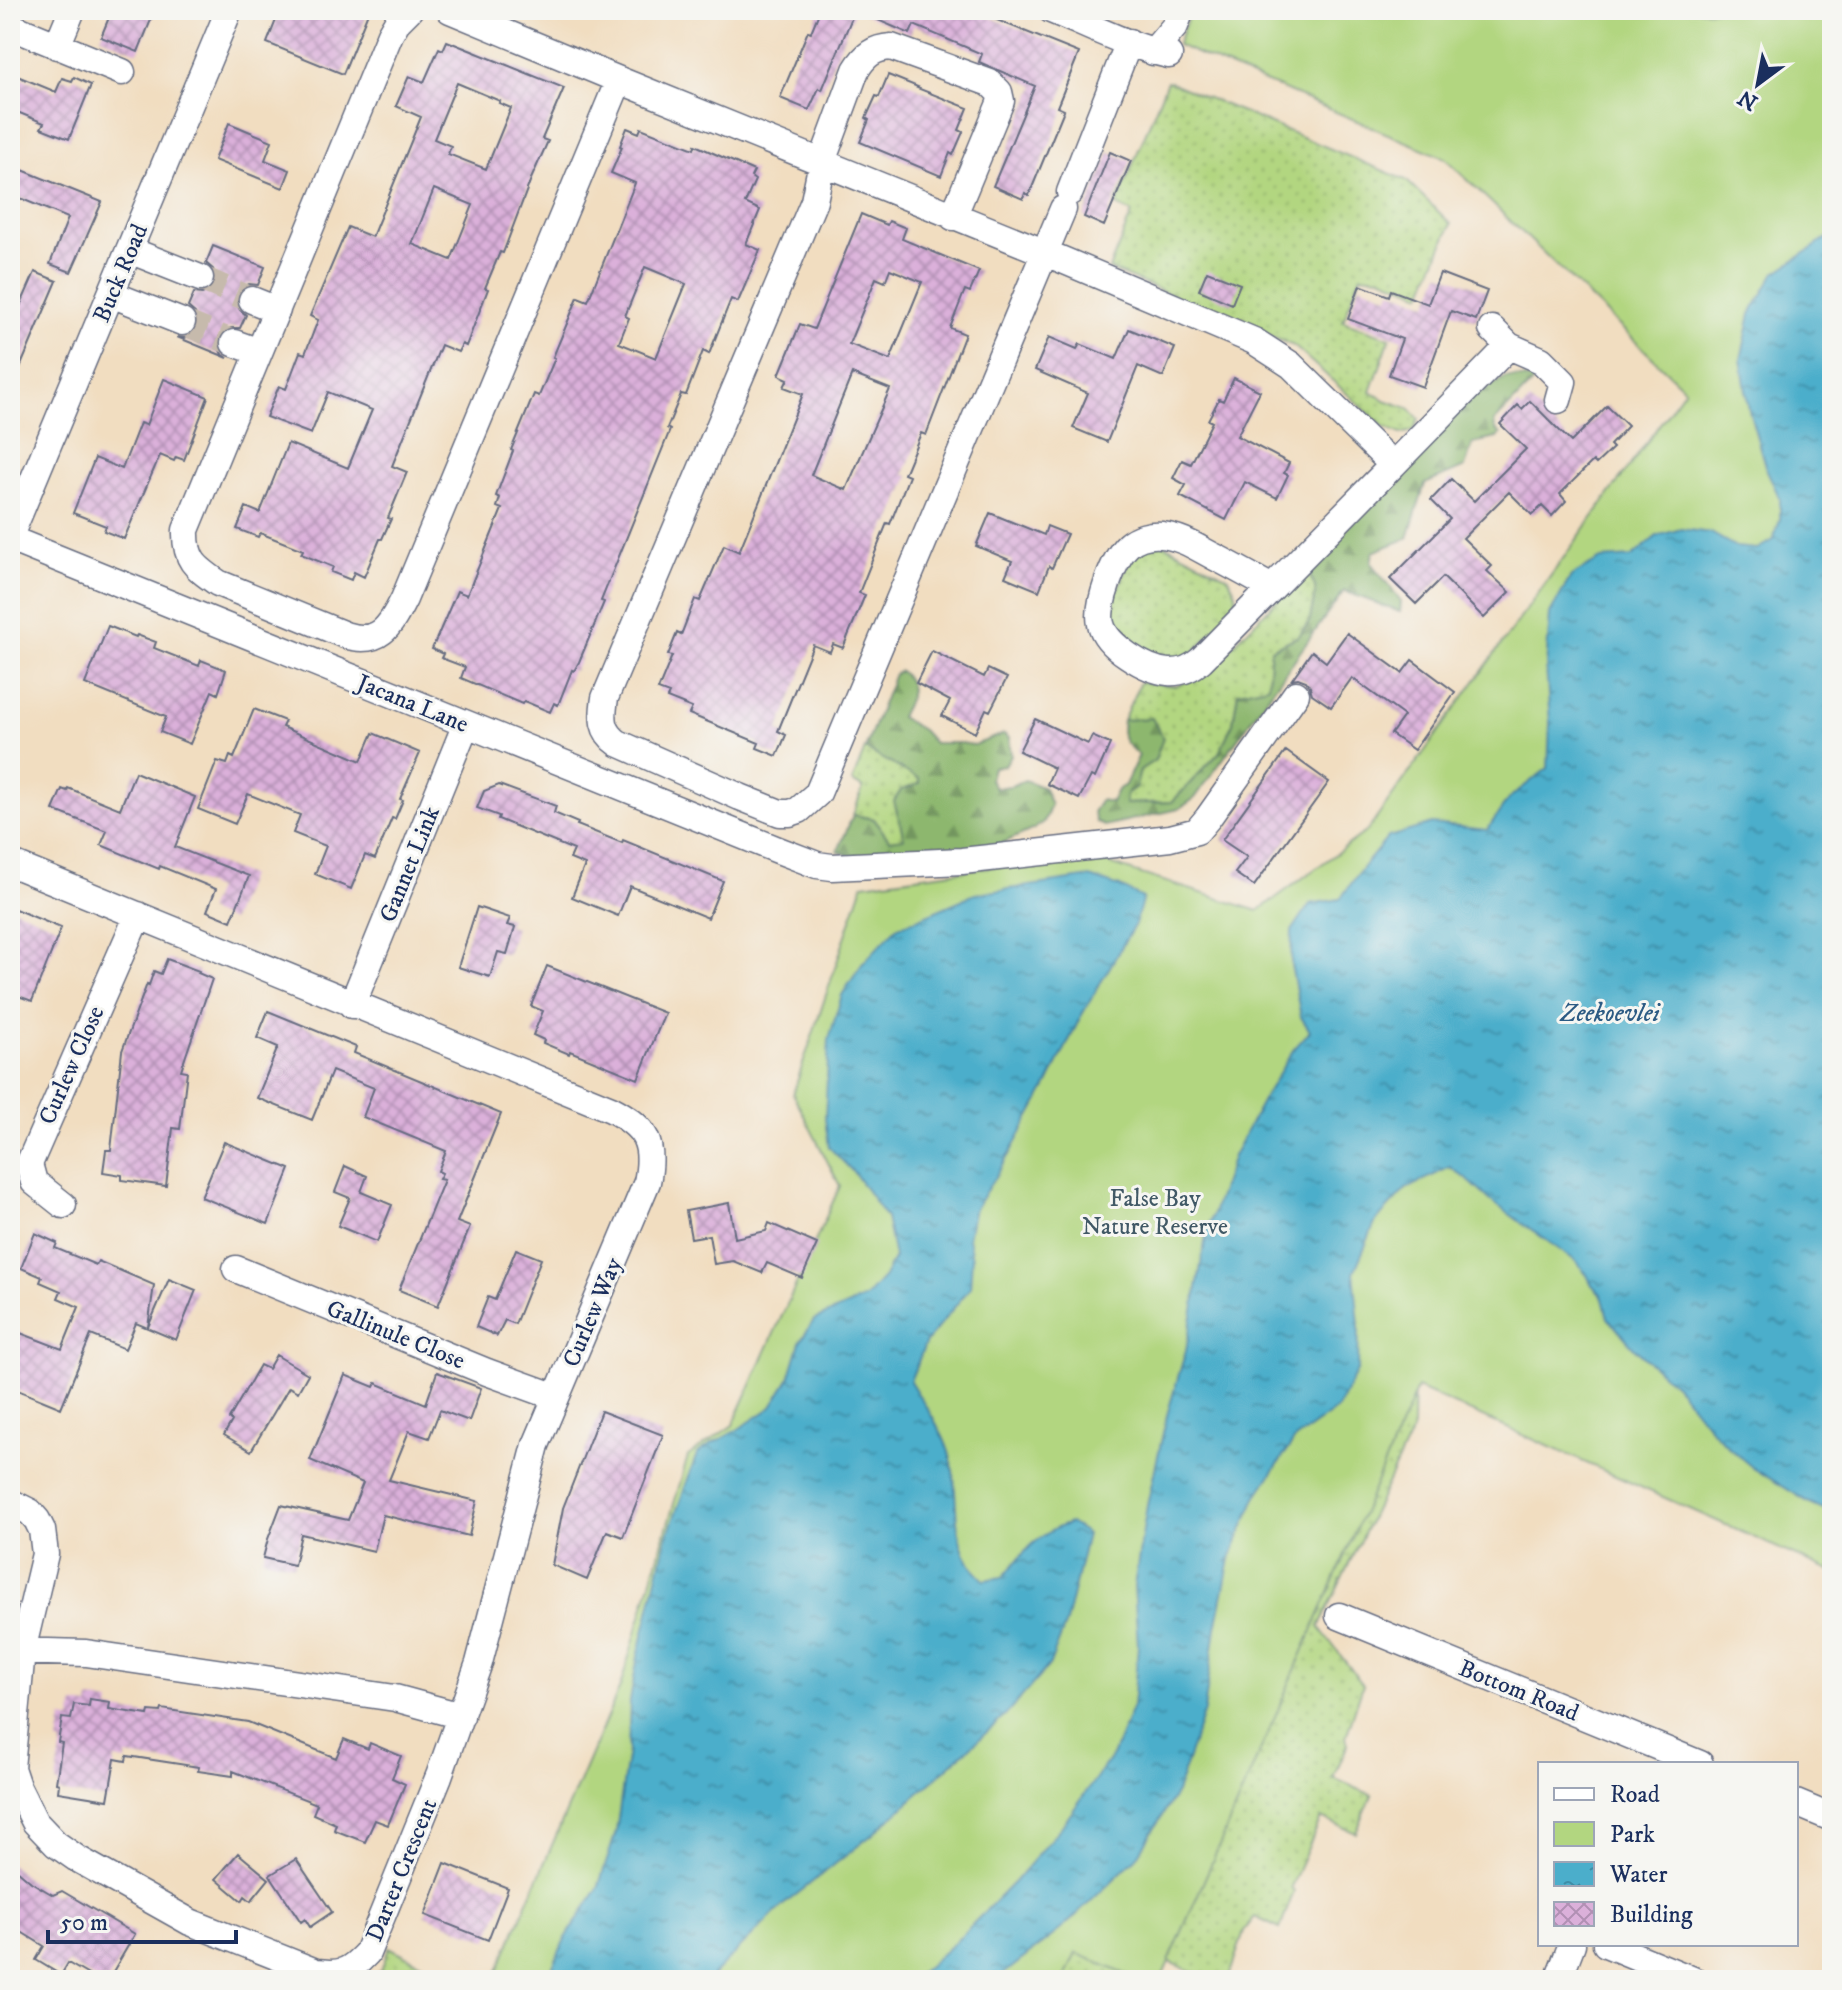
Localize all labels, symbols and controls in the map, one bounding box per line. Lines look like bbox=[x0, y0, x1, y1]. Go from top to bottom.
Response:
north arrow bbox=[1718, 44, 1798, 124]
text: N bbox=[1733, 83, 1763, 116]
street label: Buck Road bbox=[87, 220, 155, 327]
street label: Jacana Lane bbox=[351, 667, 473, 740]
street label: Gannet Link bbox=[373, 802, 447, 927]
water label: Zeekoevlei bbox=[1558, 997, 1662, 1030]
street label: Curlew Close bbox=[32, 1001, 111, 1129]
park label: False Bay Nature Reserve bbox=[1082, 1184, 1228, 1242]
street label: Curlew Way bbox=[556, 1253, 630, 1372]
street label: Gallinule Close bbox=[322, 1294, 469, 1376]
street label: Bottom Road bbox=[1454, 1653, 1583, 1729]
legend bbox=[1538, 1762, 1798, 1946]
text: Road bbox=[1610, 1780, 1660, 1810]
street label: Darter Crescent bbox=[360, 1794, 444, 1946]
text: Park bbox=[1610, 1820, 1655, 1850]
text: Water bbox=[1609, 1860, 1667, 1890]
scale bar bbox=[48, 1894, 236, 1944]
text: Building bbox=[1610, 1900, 1693, 1930]
text: 50 m bbox=[60, 1908, 108, 1938]

